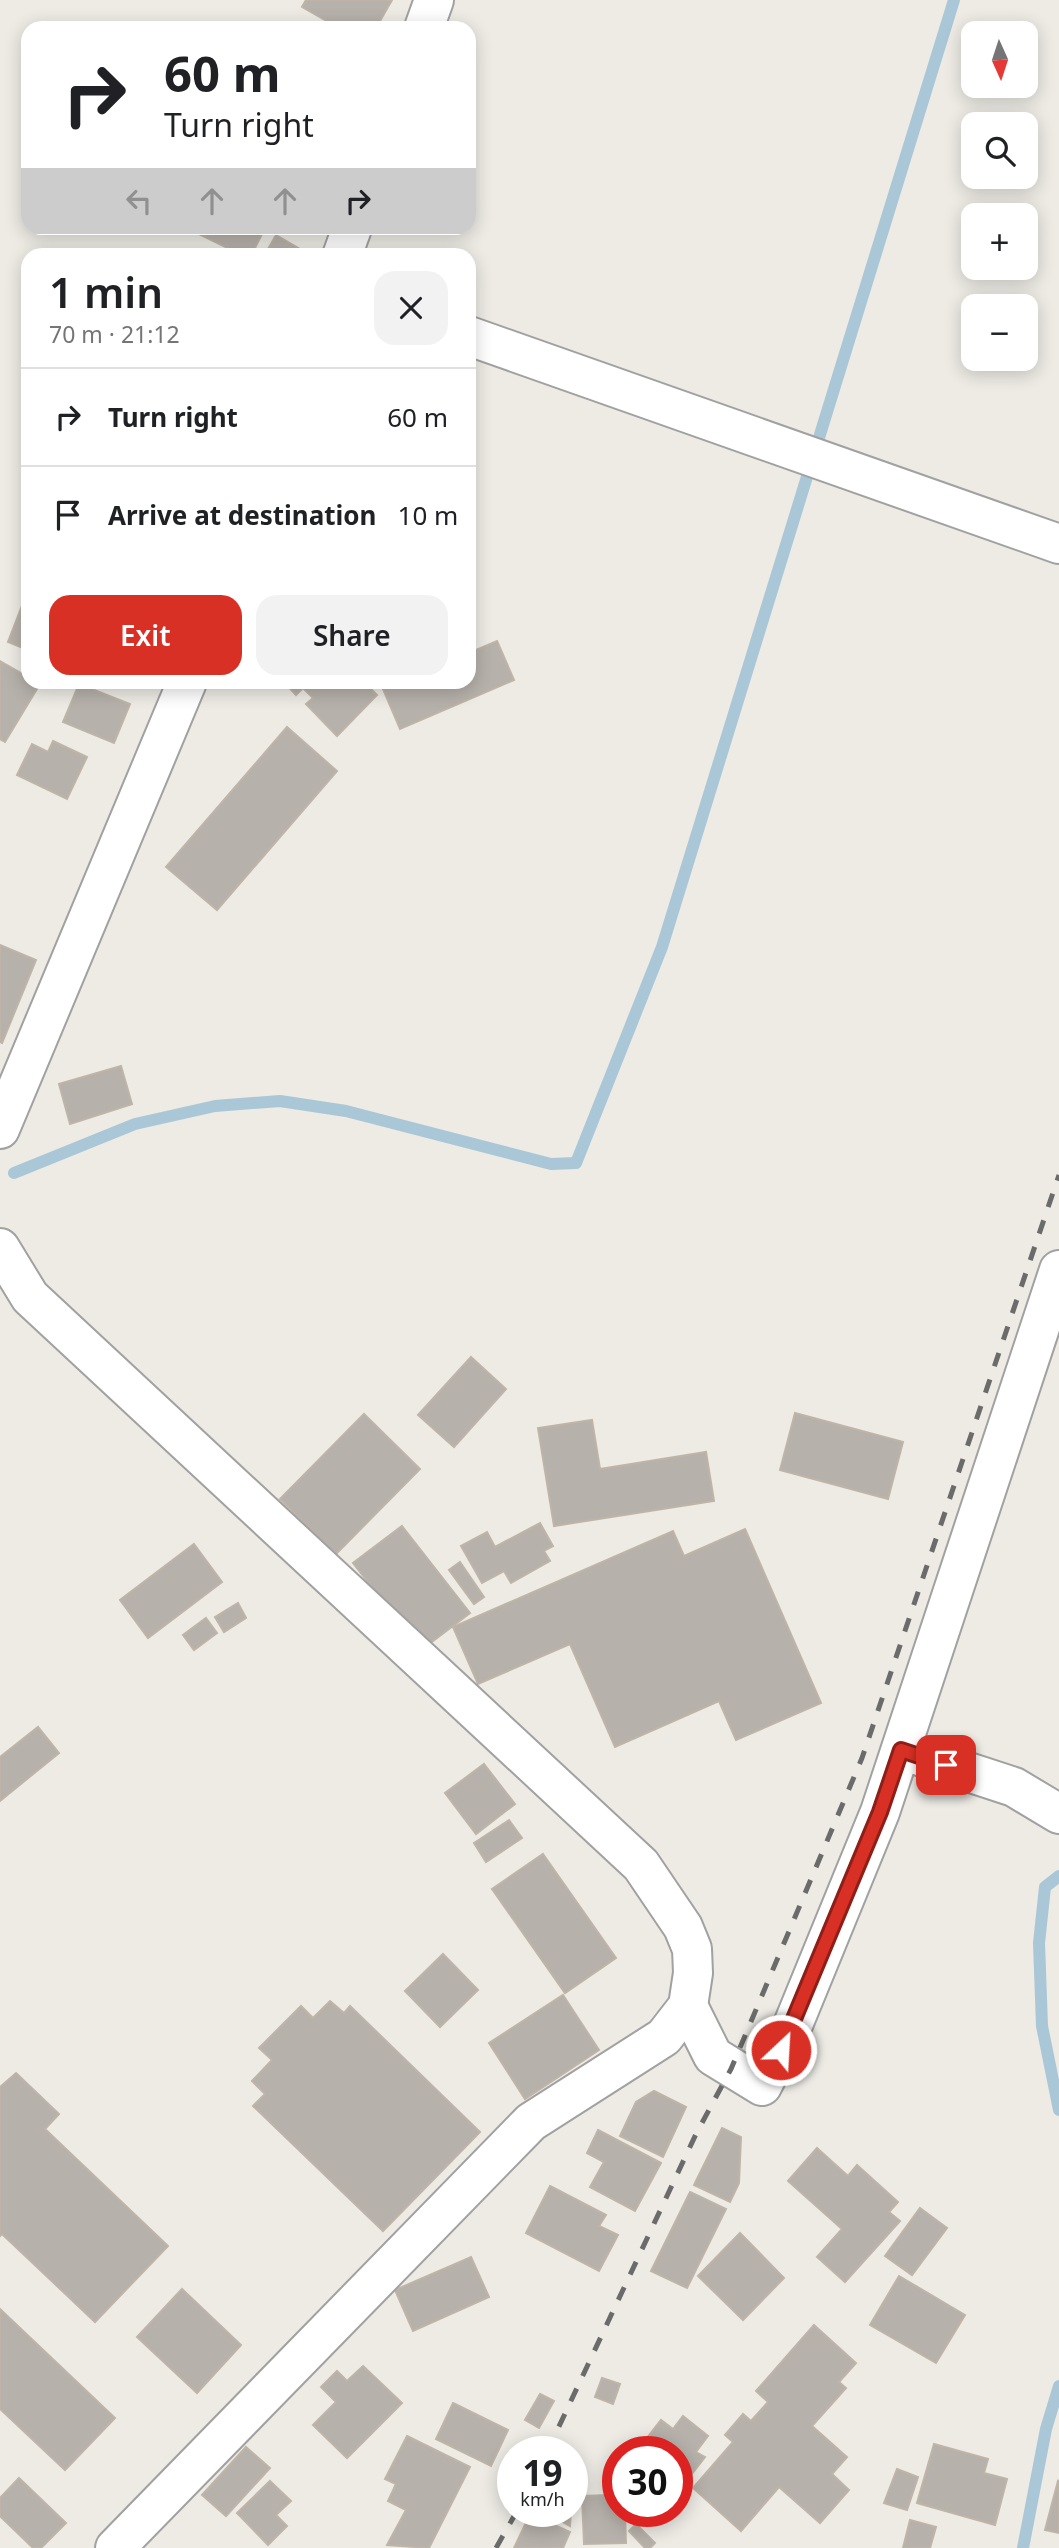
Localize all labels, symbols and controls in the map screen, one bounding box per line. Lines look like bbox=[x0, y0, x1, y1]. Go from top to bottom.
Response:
north arrow bbox=[961, 21, 1038, 98]
map controls bbox=[961, 21, 1038, 371]
text: 60 m bbox=[164, 40, 281, 106]
icon: right bbox=[49, 49, 140, 140]
text: Turn right bbox=[164, 103, 314, 146]
button: search bbox=[961, 112, 1038, 189]
icon: left bbox=[120, 182, 158, 220]
icon: ahead bbox=[193, 182, 231, 220]
icon: ahead bbox=[266, 182, 304, 220]
icon: right bbox=[339, 182, 377, 220]
button: + bbox=[961, 203, 1038, 280]
text: 1 min bbox=[49, 263, 163, 320]
button: close bbox=[374, 271, 448, 345]
button: − bbox=[961, 294, 1038, 371]
text: 70 m · 21:12 bbox=[49, 318, 180, 350]
icon: right bbox=[49, 398, 87, 436]
text: Turn right bbox=[108, 399, 238, 435]
text: 60 m bbox=[387, 399, 448, 435]
icon: arrive bbox=[49, 496, 87, 534]
text: Arrive at destination bbox=[108, 497, 377, 533]
text: 10 m bbox=[398, 497, 458, 533]
button: Exit bbox=[49, 595, 242, 675]
button: Share bbox=[256, 595, 448, 675]
pin bbox=[916, 1735, 976, 1795]
icon: arrive bbox=[927, 1746, 965, 1784]
position arrow bbox=[744, 2013, 818, 2087]
speed limit sign: 30 bbox=[602, 2436, 693, 2527]
text: 19 bbox=[522, 2449, 563, 2496]
text: km/h bbox=[520, 2487, 565, 2511]

